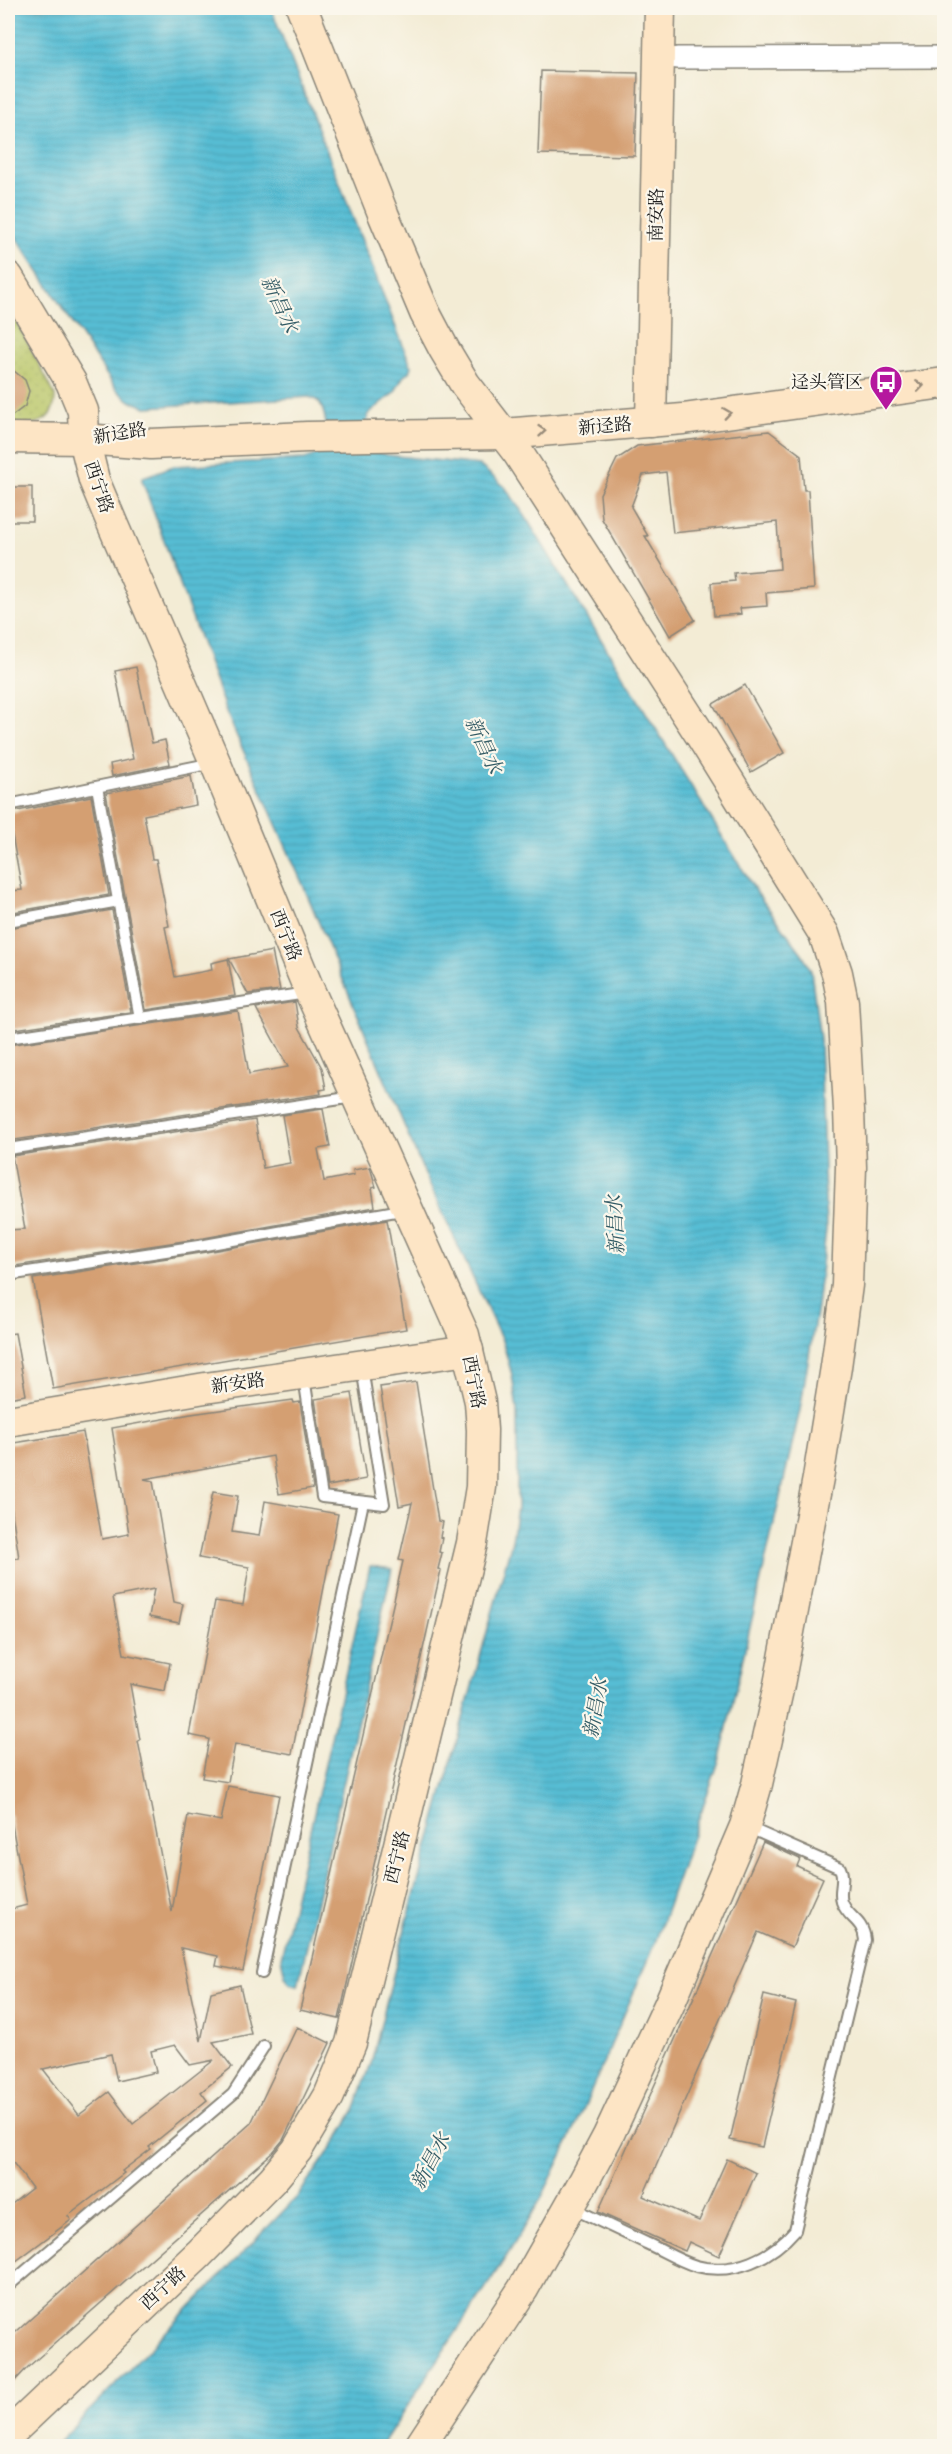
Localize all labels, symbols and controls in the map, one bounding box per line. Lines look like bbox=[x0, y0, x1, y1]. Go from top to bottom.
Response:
street label: 南安路 bbox=[645, 188, 670, 242]
water label: 新昌水 bbox=[253, 272, 304, 340]
bus stop icon: 迳头管区 bbox=[868, 364, 904, 411]
place label: 迳头管区 bbox=[791, 371, 863, 396]
one-way arrow bbox=[916, 381, 925, 393]
one-way arrow bbox=[723, 408, 732, 420]
street label: 新迳路 bbox=[577, 413, 633, 442]
street label: 新迳路 bbox=[92, 418, 149, 451]
one-way arrow bbox=[537, 425, 546, 438]
street label: 西宁路 bbox=[77, 458, 118, 517]
water label: 新昌水 bbox=[457, 713, 508, 781]
street label: 西宁路 bbox=[263, 906, 306, 965]
water label: 新昌水 bbox=[601, 1192, 633, 1256]
street label: 西宁路 bbox=[455, 1353, 490, 1411]
street label: 新安路 bbox=[210, 1368, 267, 1401]
water label: 新昌水 bbox=[578, 1674, 616, 1740]
street label: 西宁路 bbox=[380, 1828, 417, 1887]
water label: 新昌水 bbox=[405, 2127, 459, 2195]
street label: 西宁路 bbox=[136, 2262, 192, 2317]

